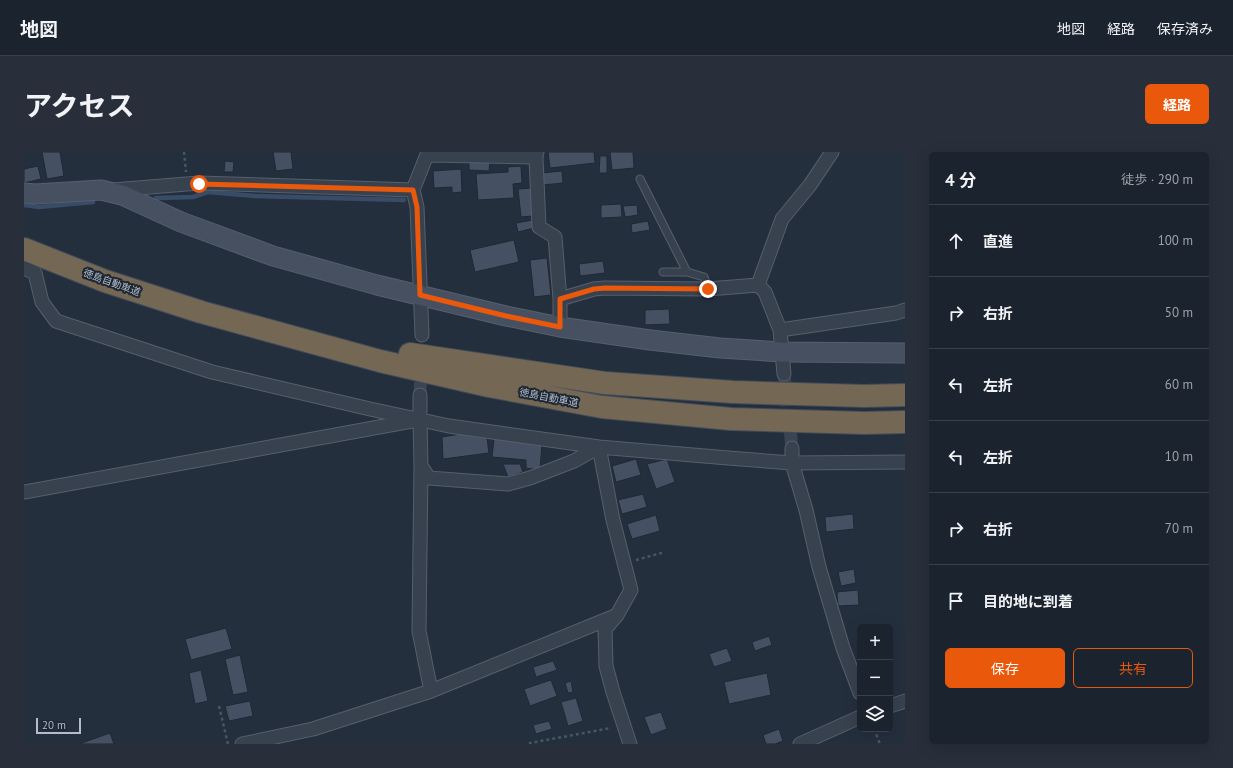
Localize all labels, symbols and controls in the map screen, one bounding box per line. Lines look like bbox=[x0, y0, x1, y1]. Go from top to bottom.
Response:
text: 地図 bbox=[20, 17, 58, 41]
text: 地図 bbox=[1057, 20, 1085, 38]
text: 経路 bbox=[1107, 20, 1135, 38]
text: 保存済み bbox=[1157, 20, 1213, 38]
button: 経路 bbox=[1145, 84, 1209, 124]
text: アクセス bbox=[24, 87, 135, 124]
text: 4 分 bbox=[945, 169, 976, 191]
text: 徒歩 · 290 m bbox=[1121, 171, 1193, 188]
route start bbox=[190, 175, 208, 193]
icon: ahead bbox=[945, 230, 967, 252]
text: 直進 bbox=[983, 232, 1013, 251]
text: 100 m bbox=[1158, 232, 1193, 249]
street label: 徳島自動車道 bbox=[81, 266, 142, 299]
route end bbox=[699, 280, 717, 298]
icon: right bbox=[945, 302, 967, 324]
text: 右折 bbox=[983, 304, 1013, 323]
text: 50 m bbox=[1165, 304, 1193, 321]
icon: left bbox=[945, 374, 967, 396]
text: 左折 bbox=[983, 376, 1013, 395]
text: 60 m bbox=[1165, 376, 1193, 393]
street label: 徳島自動車道 bbox=[518, 385, 580, 410]
icon: left bbox=[945, 446, 967, 468]
text: 左折 bbox=[983, 448, 1013, 467]
text: 10 m bbox=[1165, 448, 1193, 465]
icon: right bbox=[945, 518, 967, 540]
text: 右折 bbox=[983, 520, 1013, 539]
text: 70 m bbox=[1165, 520, 1193, 537]
icon: arrive bbox=[945, 590, 967, 612]
text: 目的地に到着 bbox=[983, 592, 1073, 611]
map controls bbox=[857, 624, 893, 732]
button: + bbox=[857, 624, 893, 660]
button: 保存 bbox=[945, 648, 1065, 688]
button: 共有 bbox=[1073, 648, 1193, 688]
button: − bbox=[857, 660, 893, 696]
button: layers bbox=[857, 696, 893, 732]
scale bar bbox=[36, 716, 81, 735]
text: 20 m bbox=[42, 718, 66, 732]

